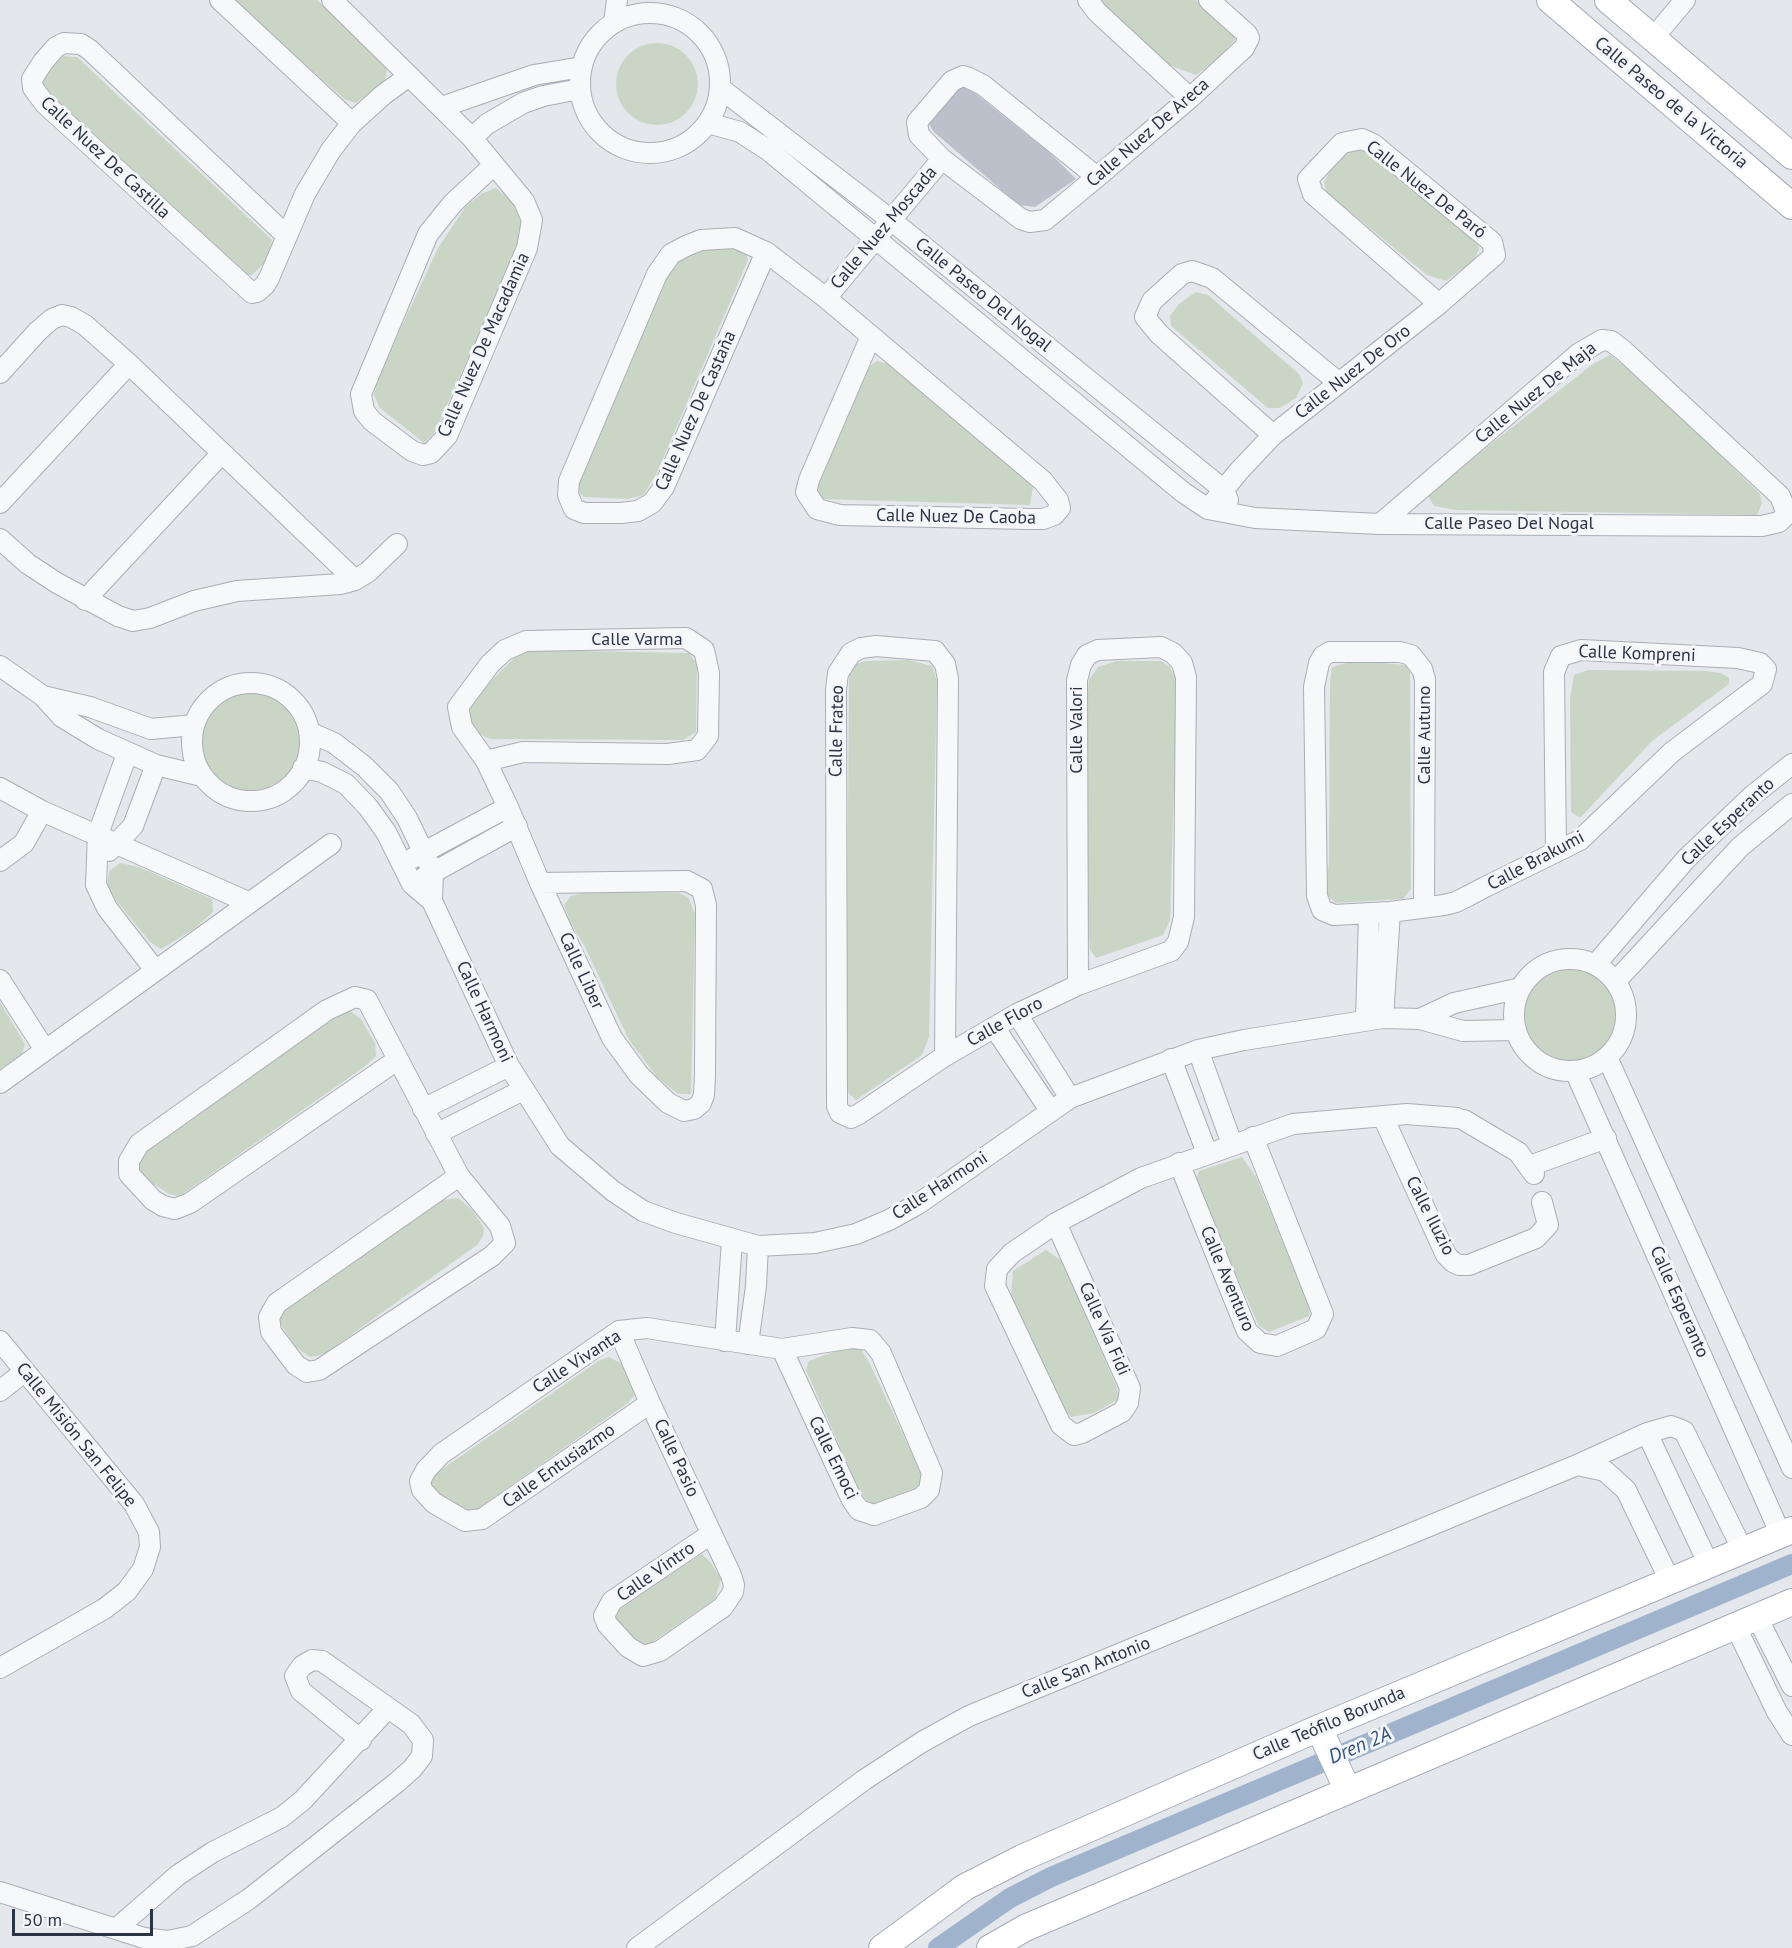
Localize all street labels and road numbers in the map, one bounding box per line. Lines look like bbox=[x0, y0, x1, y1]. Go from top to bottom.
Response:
street label: Calle Paseo de la Victoria bbox=[1590, 32, 1752, 174]
street label: Calle Nuez De Areca bbox=[1082, 74, 1214, 192]
street label: Calle Nuez De Castilla bbox=[36, 92, 174, 224]
street label: Calle Nuez De Paró bbox=[1362, 136, 1490, 244]
street label: Calle Nuez Moscada bbox=[826, 162, 942, 294]
street label: Calle Paseo Del Nogal bbox=[910, 233, 1056, 357]
street label: Calle Nuez De Macadamia bbox=[433, 249, 535, 441]
street label: Calle Nuez De Oro bbox=[1291, 320, 1415, 424]
street label: Calle Nuez De Castaña bbox=[651, 328, 741, 494]
street label: Calle Nuez De Maja bbox=[1471, 338, 1601, 448]
street label: Calle Nuez De Caoba bbox=[876, 505, 1036, 529]
street label: Calle Paseo Del Nogal bbox=[1424, 513, 1594, 535]
street label: Calle Varma bbox=[591, 629, 683, 651]
street label: Calle Kompreni bbox=[1578, 641, 1696, 667]
street label: Calle Frateo bbox=[825, 685, 849, 777]
street label: Calle Valori bbox=[1066, 686, 1088, 774]
street label: Calle Autuno bbox=[1414, 686, 1436, 784]
street label: Calle Esperanto bbox=[1677, 773, 1779, 871]
street label: Calle Brakumi bbox=[1484, 826, 1588, 896]
street label: Calle Liber bbox=[554, 929, 608, 1013]
street label: Calle Harmoni bbox=[451, 958, 517, 1066]
street label: Calle Floro bbox=[963, 992, 1047, 1052]
street label: Calle Harmoni bbox=[888, 1147, 992, 1225]
street label: Calle Iluzio bbox=[1401, 1173, 1459, 1259]
street label: Calle Aventuro bbox=[1195, 1223, 1259, 1335]
street label: Calle Esperanto bbox=[1645, 1243, 1713, 1361]
street label: Calle Vía Fidi bbox=[1074, 1279, 1134, 1379]
street label: Calle Vivanta bbox=[529, 1325, 625, 1399]
street label: Calle Misión San Felipe bbox=[11, 1358, 141, 1512]
street label: Calle Emoci bbox=[804, 1413, 862, 1503]
street label: Calle Pasio bbox=[649, 1415, 703, 1501]
street label: Calle Entusiazmo bbox=[499, 1419, 619, 1513]
street label: Calle Vintro bbox=[613, 1537, 699, 1607]
street label: Calle San Antonio bbox=[1019, 1632, 1153, 1704]
street label: Calle Teófilo Borunda bbox=[1250, 1682, 1408, 1766]

